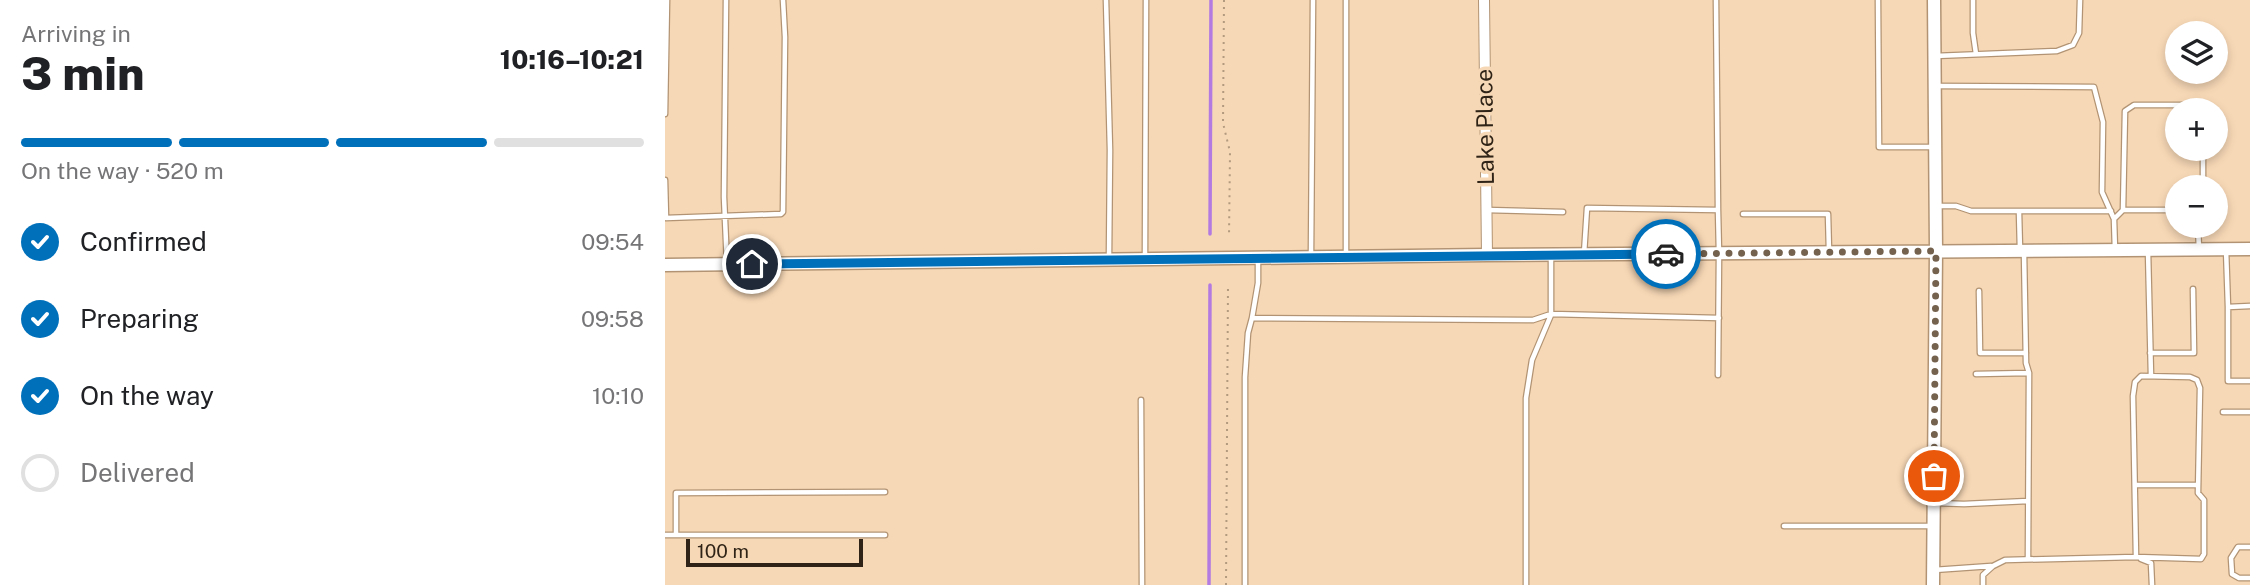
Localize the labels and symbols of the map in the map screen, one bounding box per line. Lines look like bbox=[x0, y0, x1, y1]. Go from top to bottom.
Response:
street label: Lake Place bbox=[1470, 69, 1499, 185]
courier bbox=[1631, 219, 1701, 289]
pin bbox=[722, 234, 782, 294]
pin bbox=[1904, 446, 1964, 506]
scale bar bbox=[686, 536, 863, 568]

